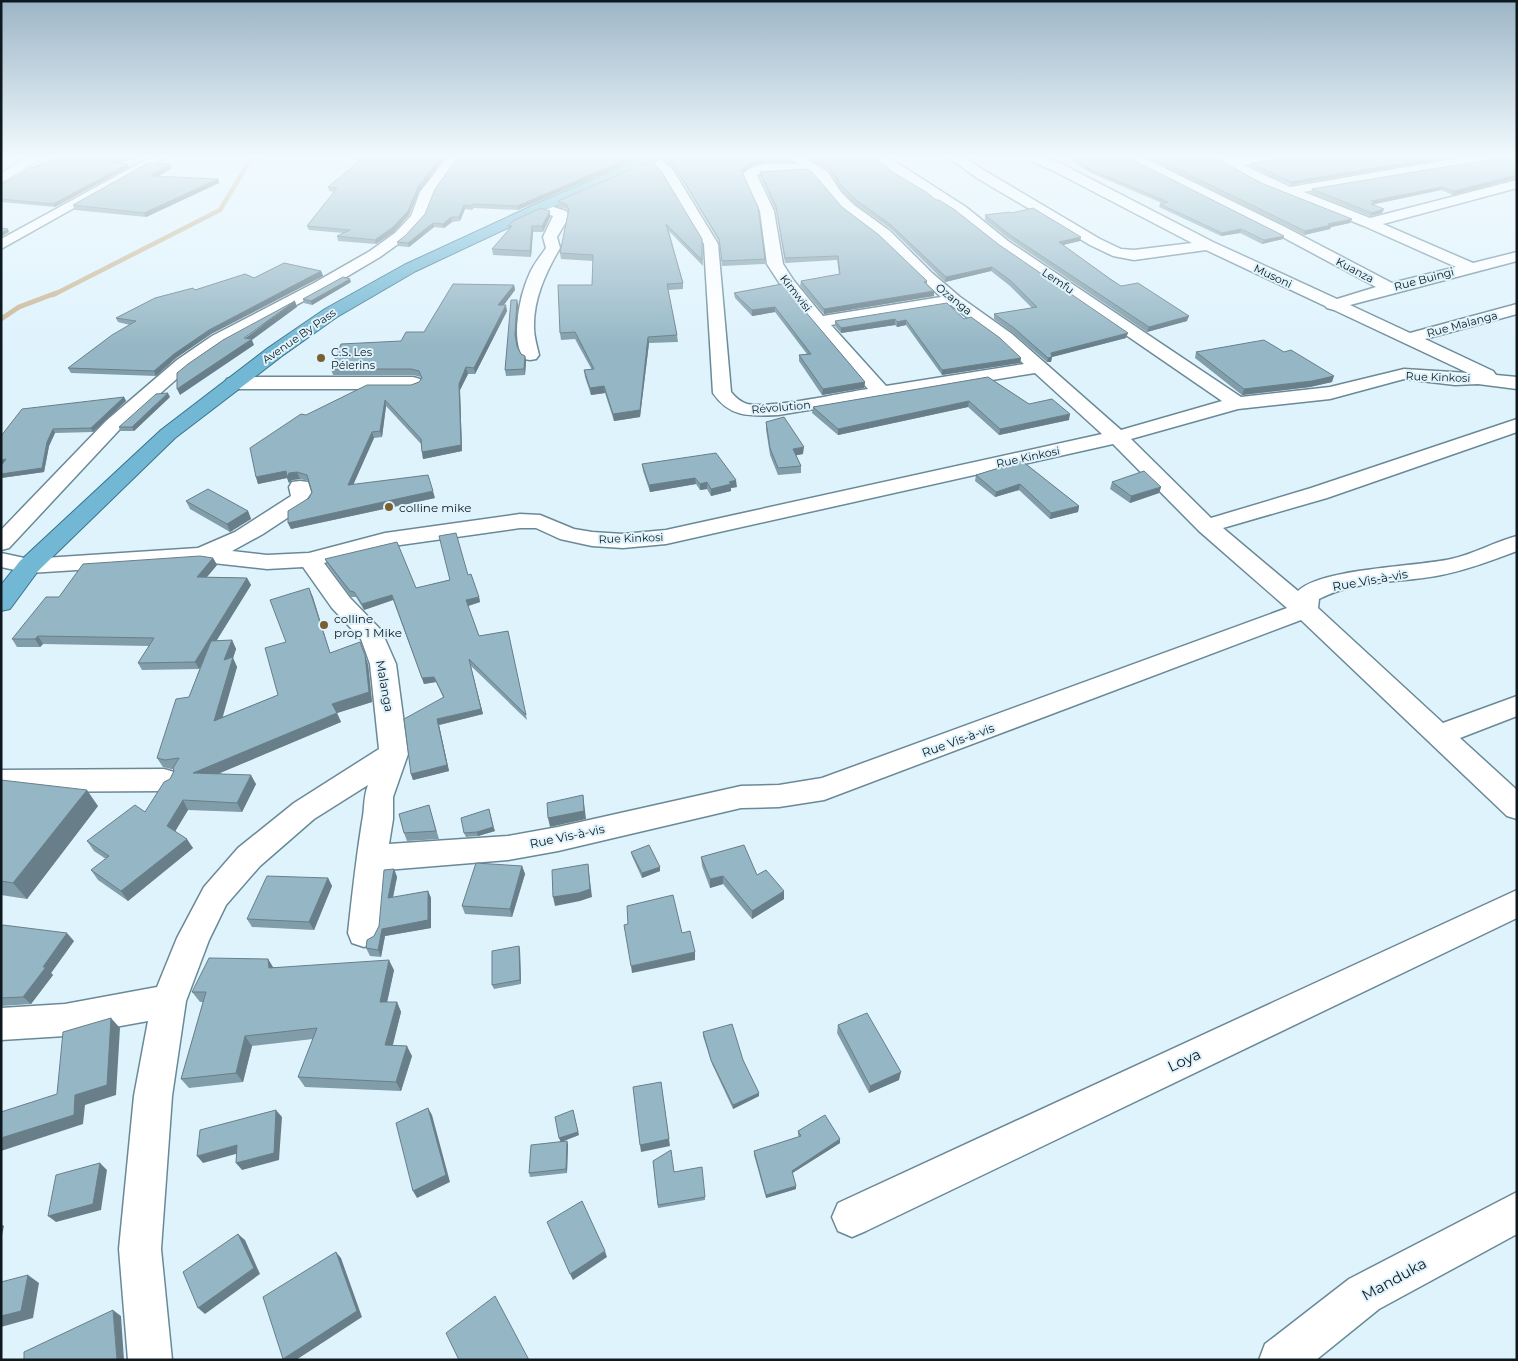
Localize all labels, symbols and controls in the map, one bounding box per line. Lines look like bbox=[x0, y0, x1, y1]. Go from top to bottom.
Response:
street label: Kuanza bbox=[1334, 254, 1376, 286]
street label: Musoni bbox=[1252, 261, 1294, 291]
street label: Rue Buingi bbox=[1393, 264, 1456, 294]
street label: Lemfu bbox=[1039, 265, 1077, 297]
street label: Kimwisi bbox=[777, 272, 815, 314]
street label: Ozanga bbox=[933, 280, 975, 318]
street label: Avenue By Pass bbox=[260, 305, 339, 367]
street label: Rue Malanga bbox=[1425, 308, 1499, 340]
place label: C.S. Les Pélerins bbox=[331, 345, 376, 372]
marker: C.S. Les Pélerins bbox=[315, 352, 327, 364]
street label: Rue Kinkosi bbox=[1405, 369, 1471, 385]
street label: Révolution bbox=[751, 397, 811, 417]
street label: Rue Kinkosi bbox=[995, 443, 1061, 471]
place label: colline mike bbox=[399, 500, 472, 515]
marker: colline mike bbox=[383, 501, 395, 513]
street label: Rue Kinkosi bbox=[598, 530, 664, 546]
street label: Rue Vis-à-vis bbox=[1331, 566, 1409, 594]
place label: colline prop 1 Mike bbox=[334, 611, 402, 640]
marker: colline prop 1 Mike bbox=[318, 619, 330, 631]
street label: Malanga bbox=[373, 659, 397, 713]
street label: Rue Vis-à-vis bbox=[920, 720, 996, 760]
street label: Rue Vis-à-vis bbox=[528, 821, 606, 851]
street label: Loya bbox=[1164, 1044, 1204, 1076]
street label: Manduka bbox=[1358, 1253, 1430, 1305]

